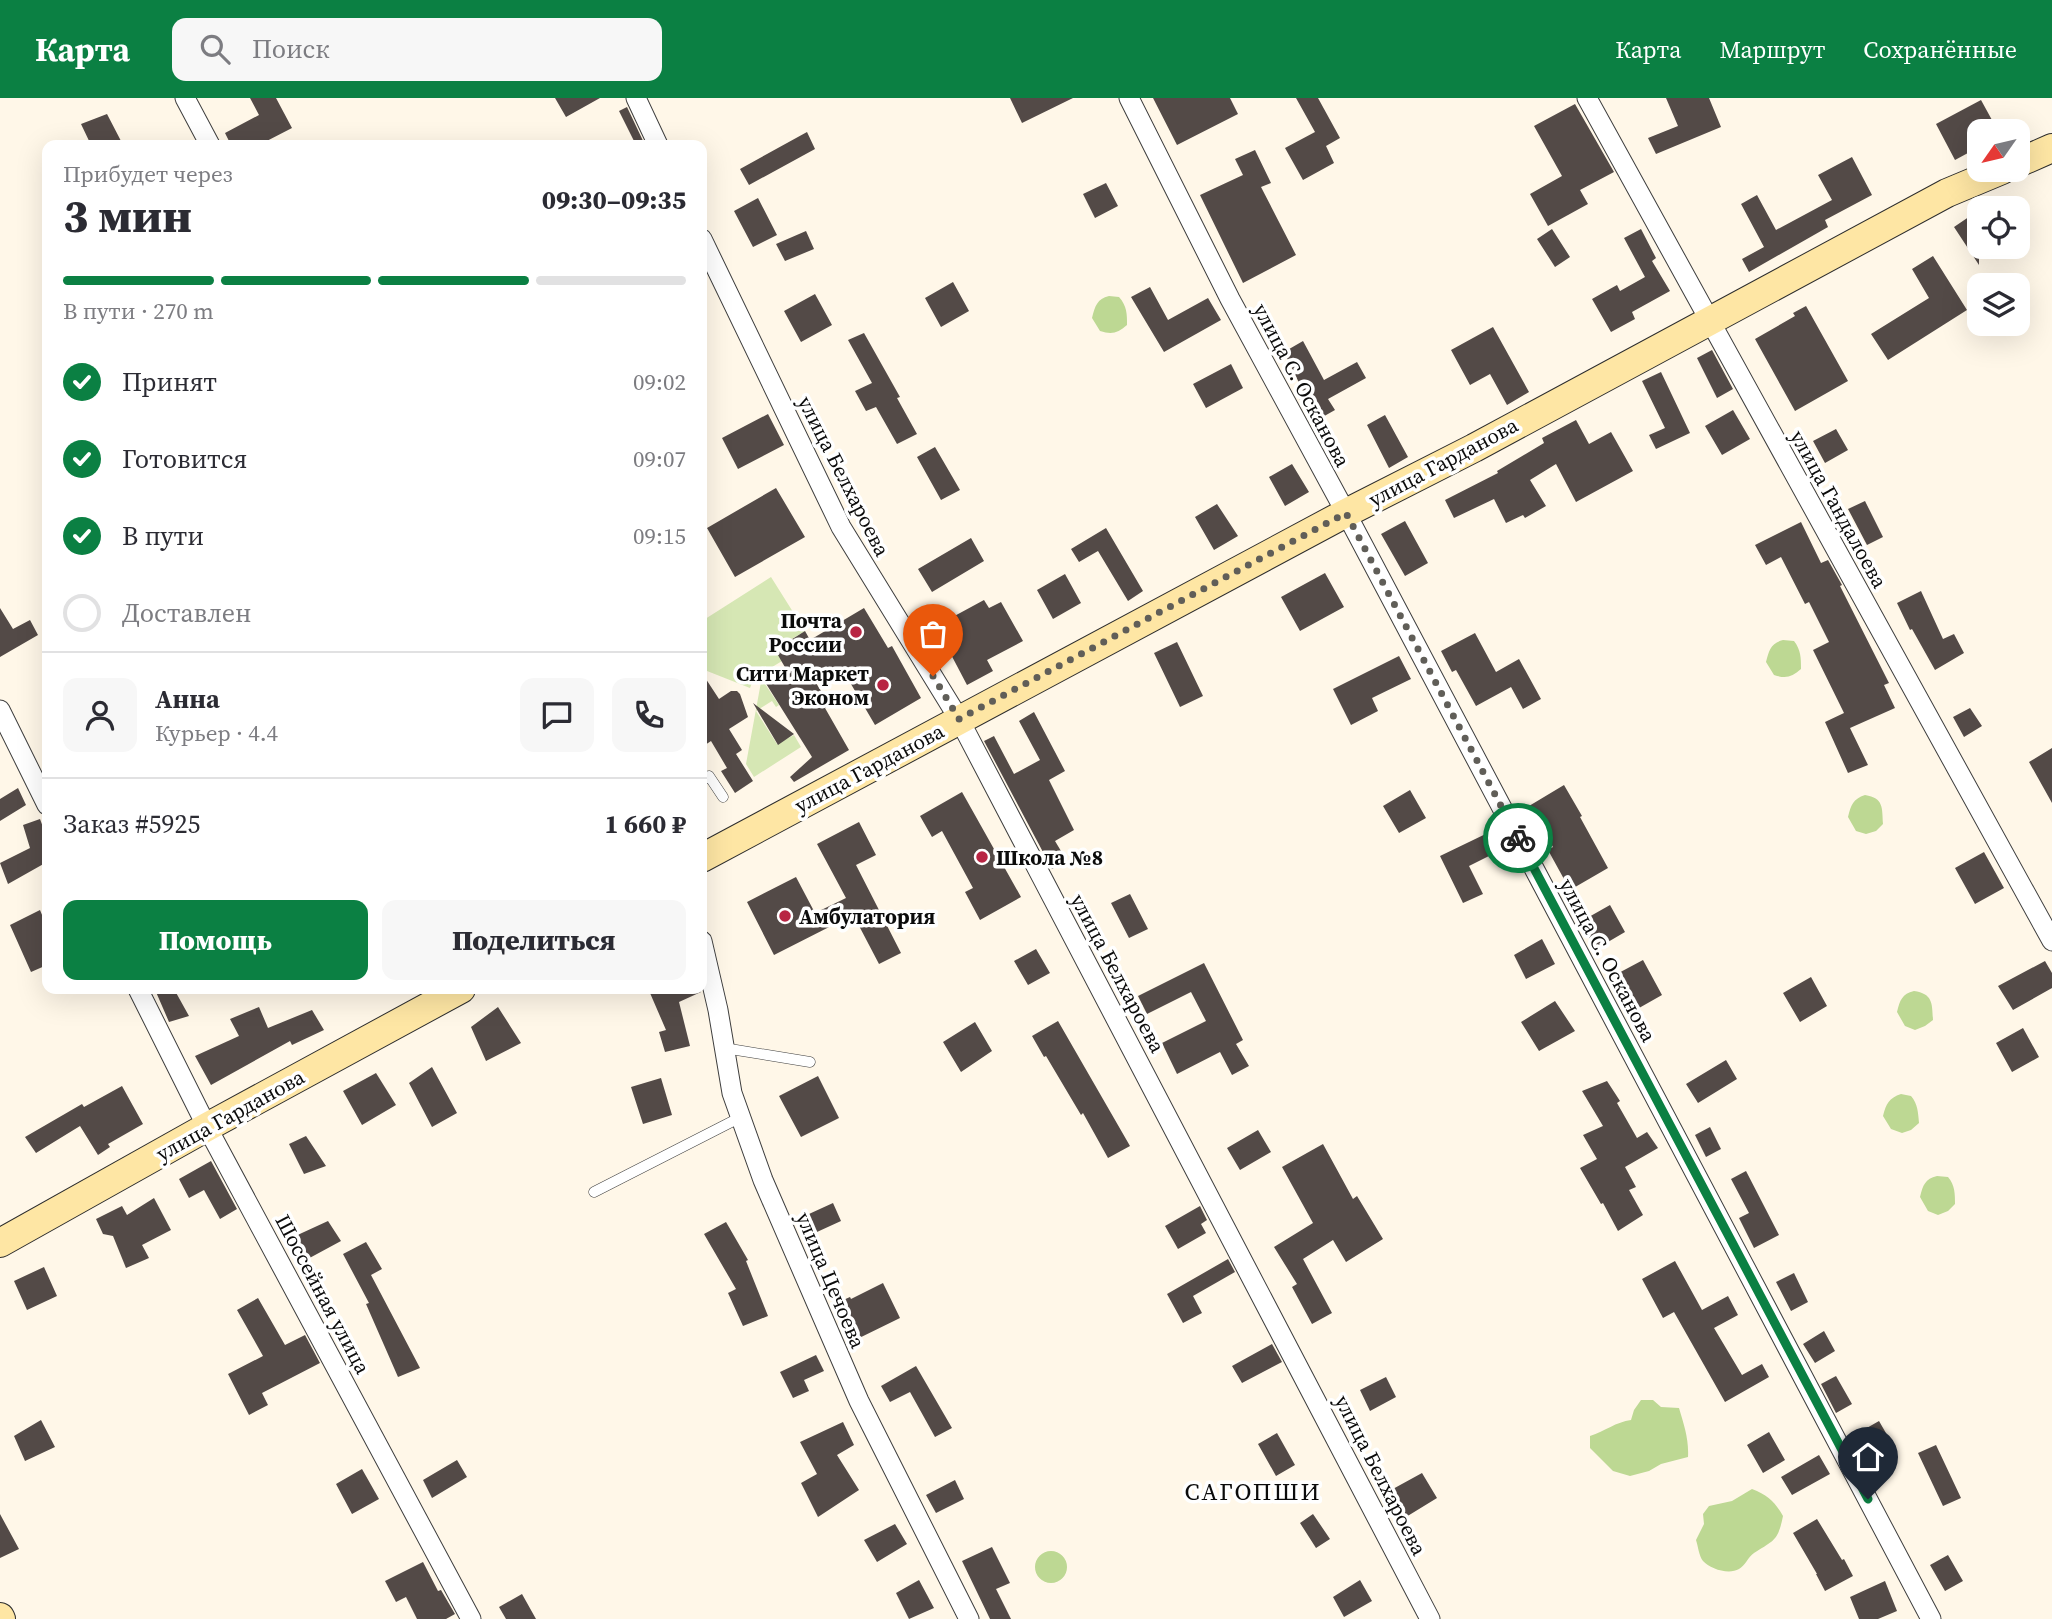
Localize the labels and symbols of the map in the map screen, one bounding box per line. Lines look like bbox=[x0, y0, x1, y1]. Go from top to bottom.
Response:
north arrow bbox=[1967, 119, 2030, 182]
street label: улица С. Осканова bbox=[1247, 298, 1358, 472]
street label: улица Белхароева bbox=[791, 391, 897, 561]
street label: улица Гарданова bbox=[1363, 410, 1523, 514]
street label: улица Гандалоева bbox=[1783, 425, 1895, 594]
pin bbox=[903, 604, 963, 676]
place label: Почта России bbox=[769, 606, 843, 659]
marker: Почта России bbox=[848, 624, 864, 640]
place label: Сити Маркет Эконом bbox=[736, 659, 869, 712]
marker: Сити Маркет Эконом bbox=[875, 677, 891, 693]
street label: улица Гарданова bbox=[789, 716, 949, 820]
courier bbox=[1483, 803, 1553, 873]
place label: Школа №8 bbox=[996, 843, 1103, 872]
marker: Школа №8 bbox=[974, 849, 990, 865]
street label: улица С. Осканова bbox=[1553, 873, 1664, 1047]
street label: улица Белхароева bbox=[1064, 888, 1172, 1058]
place label: Амбулатория bbox=[799, 902, 935, 931]
marker: Амбулатория bbox=[777, 908, 793, 924]
street label: улица Гарданова bbox=[151, 1062, 310, 1168]
street label: улица Цечоева bbox=[789, 1207, 873, 1353]
street label: Шоссейная улица bbox=[269, 1209, 377, 1379]
street label: улица Белхароева bbox=[1328, 1390, 1434, 1560]
pin bbox=[1838, 1427, 1898, 1499]
district label: САГОПШИ bbox=[1184, 1475, 1322, 1508]

